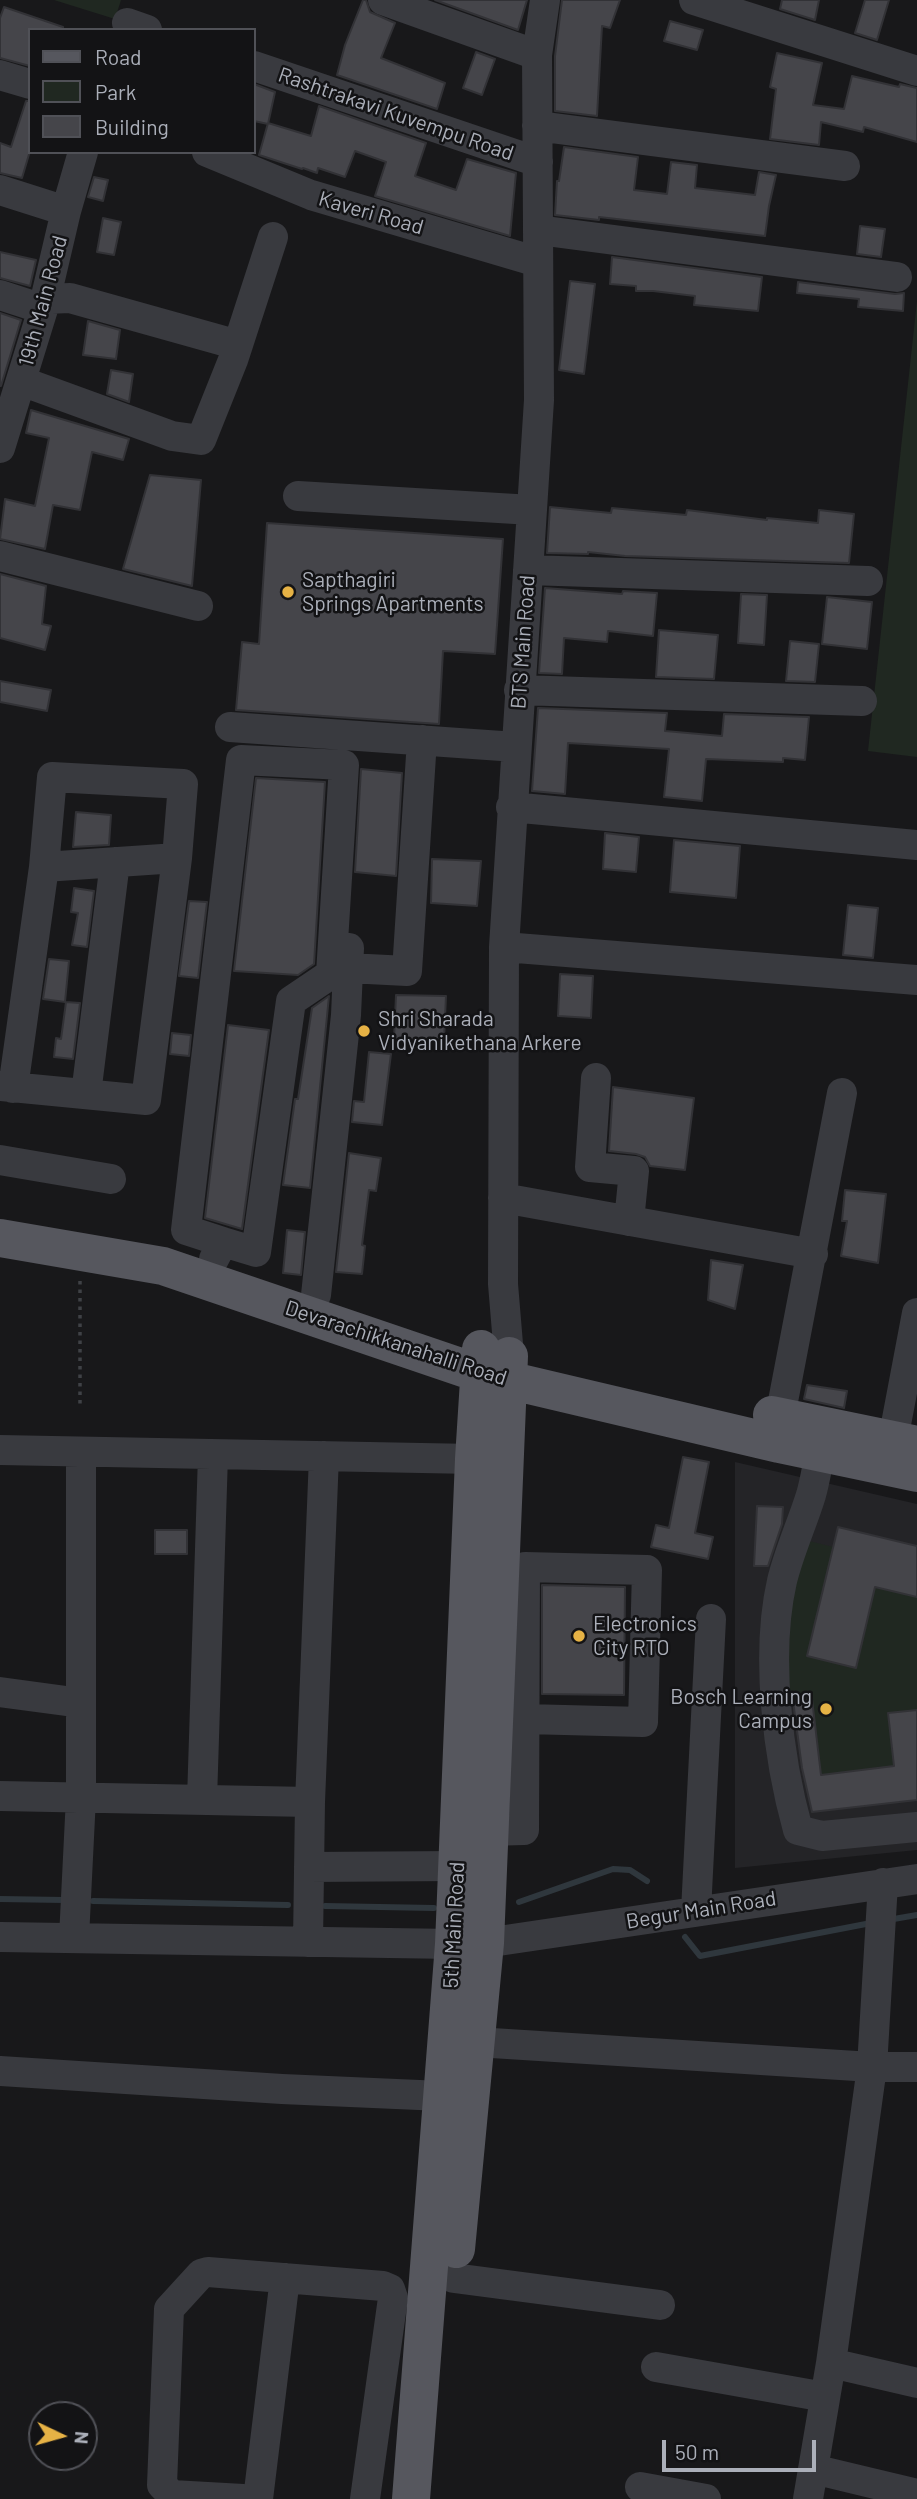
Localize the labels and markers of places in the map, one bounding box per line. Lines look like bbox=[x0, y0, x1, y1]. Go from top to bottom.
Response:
place label: Sapthagiri Springs Apartments bbox=[302, 567, 484, 617]
marker: Sapthagiri Springs Apartments bbox=[280, 584, 296, 600]
place label: Shri Sharada Vidyanikethana Arkere bbox=[378, 1006, 582, 1056]
marker: Shri Sharada Vidyanikethana Arkere bbox=[356, 1023, 372, 1039]
place label: Electronics City RTO bbox=[593, 1611, 697, 1661]
marker: Electronics City RTO bbox=[571, 1628, 587, 1644]
place label: Bosch Learning Campus bbox=[670, 1684, 812, 1734]
marker: Bosch Learning Campus bbox=[818, 1701, 834, 1717]

